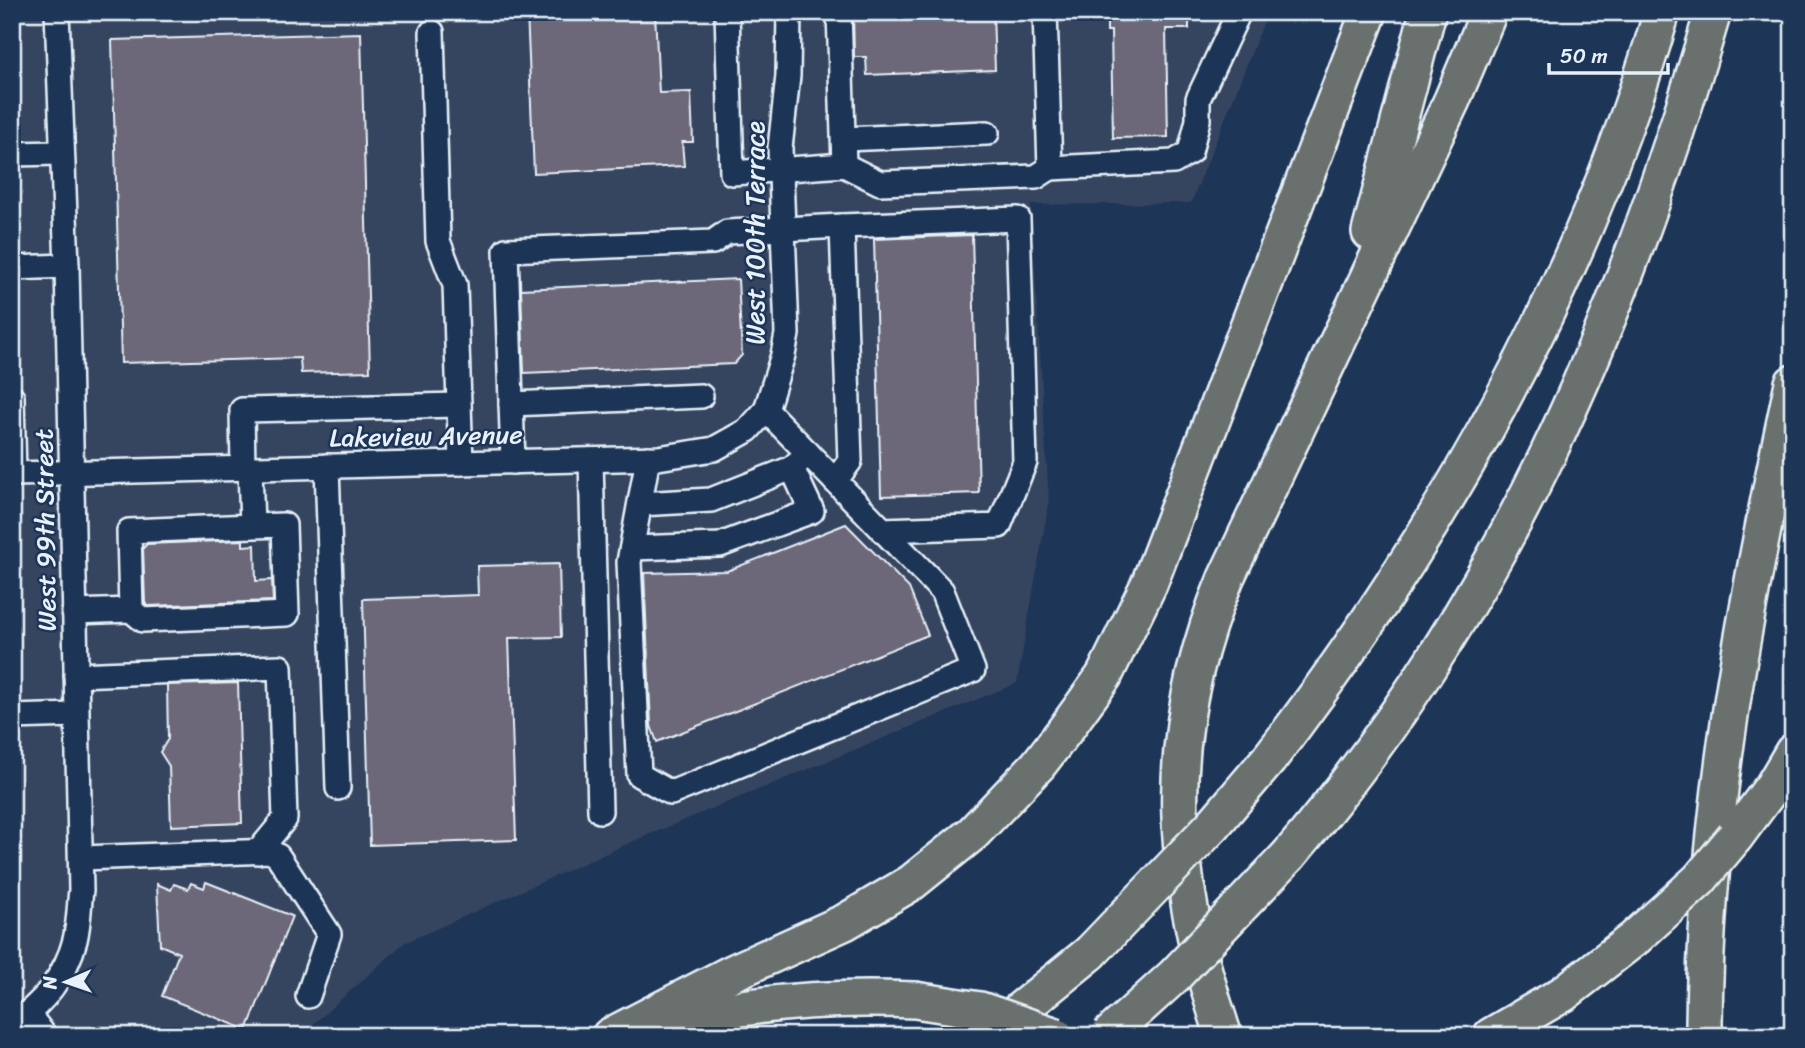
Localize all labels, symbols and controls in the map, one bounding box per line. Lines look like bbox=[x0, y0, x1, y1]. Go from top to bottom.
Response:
scale bar bbox=[1549, 32, 1668, 76]
text: 50 m bbox=[1560, 37, 1608, 75]
street label: West 100th Terrace bbox=[732, 121, 778, 345]
street label: Lakeview Avenue bbox=[329, 411, 523, 461]
street label: West 99th Street bbox=[20, 428, 70, 632]
north arrow bbox=[32, 946, 102, 1016]
text: N bbox=[33, 975, 66, 991]

